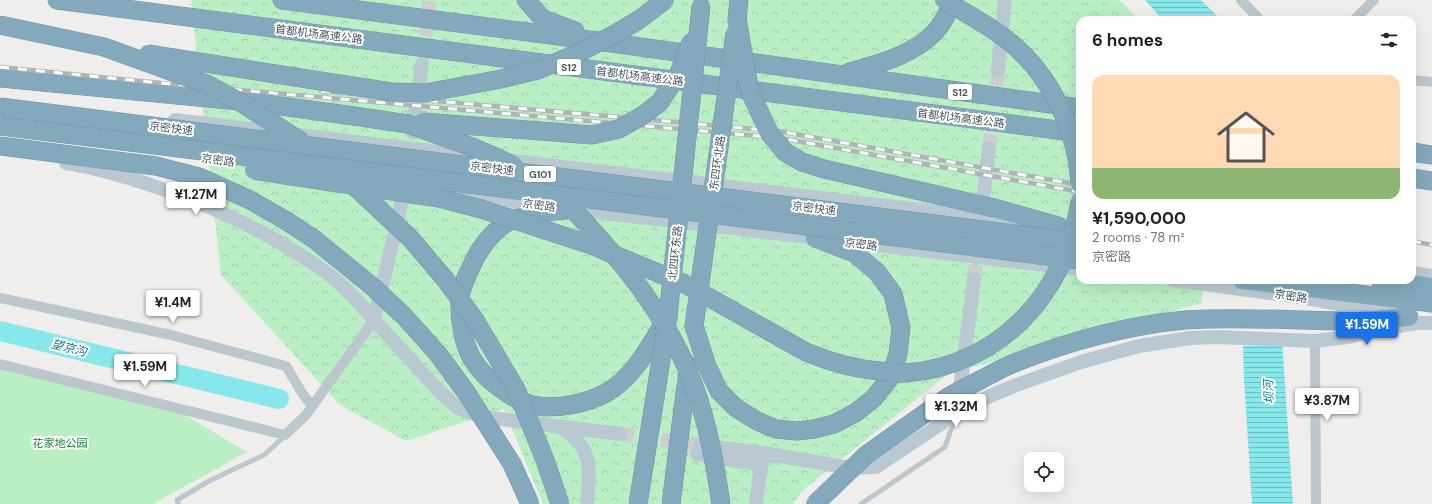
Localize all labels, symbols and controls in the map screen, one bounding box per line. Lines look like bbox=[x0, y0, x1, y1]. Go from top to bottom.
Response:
street label: 首都机场高速公路 bbox=[274, 22, 364, 46]
text: 6 homes bbox=[1092, 29, 1163, 51]
icon: filters bbox=[1378, 29, 1400, 51]
road number: S12 bbox=[557, 59, 581, 75]
street label: 首都机场高速公路 bbox=[595, 64, 685, 88]
road number: S12 bbox=[948, 84, 972, 100]
icon: home bbox=[1210, 101, 1282, 173]
street label: 首都机场高速公路 bbox=[916, 106, 1006, 130]
street label: 京密快速 bbox=[148, 118, 194, 138]
street label: 东四环北路 bbox=[706, 135, 728, 191]
street label: 京密路 bbox=[201, 151, 235, 169]
street label: 京密快速 bbox=[469, 158, 515, 178]
road number: G101 bbox=[524, 166, 556, 182]
pin: ¥1.27M bbox=[163, 182, 229, 216]
text: ¥1.27M bbox=[175, 186, 217, 203]
street label: 京密路 bbox=[522, 196, 556, 214]
street label: 京密快速 bbox=[791, 198, 837, 218]
text: ¥1,590,000 bbox=[1092, 207, 1186, 229]
street label: 北四环东路 bbox=[665, 225, 685, 281]
text: 2 rooms · 78 m² bbox=[1092, 229, 1184, 246]
street label: 京密路 bbox=[844, 235, 878, 253]
text: 京密路 bbox=[1092, 248, 1131, 265]
street label: 京密路 bbox=[1274, 287, 1308, 305]
pin: ¥1.4M bbox=[145, 290, 201, 324]
text: ¥1.4M bbox=[155, 294, 191, 311]
pin: ¥1.59M bbox=[1334, 312, 1400, 346]
text: ¥1.59M bbox=[1345, 316, 1389, 333]
water label: 望京沟 bbox=[50, 336, 90, 361]
pin: ¥1.59M bbox=[112, 354, 178, 388]
text: ¥1.59M bbox=[123, 358, 167, 375]
water label: 坝河 bbox=[1260, 378, 1278, 404]
pin: ¥3.87M bbox=[1294, 388, 1360, 422]
text: ¥3.87M bbox=[1304, 392, 1350, 409]
pin: ¥1.32M bbox=[923, 394, 989, 428]
text: ¥1.32M bbox=[934, 398, 978, 415]
park label: 花家地公园 bbox=[33, 436, 88, 450]
map controls bbox=[1024, 452, 1064, 492]
button: locate bbox=[1024, 452, 1064, 492]

